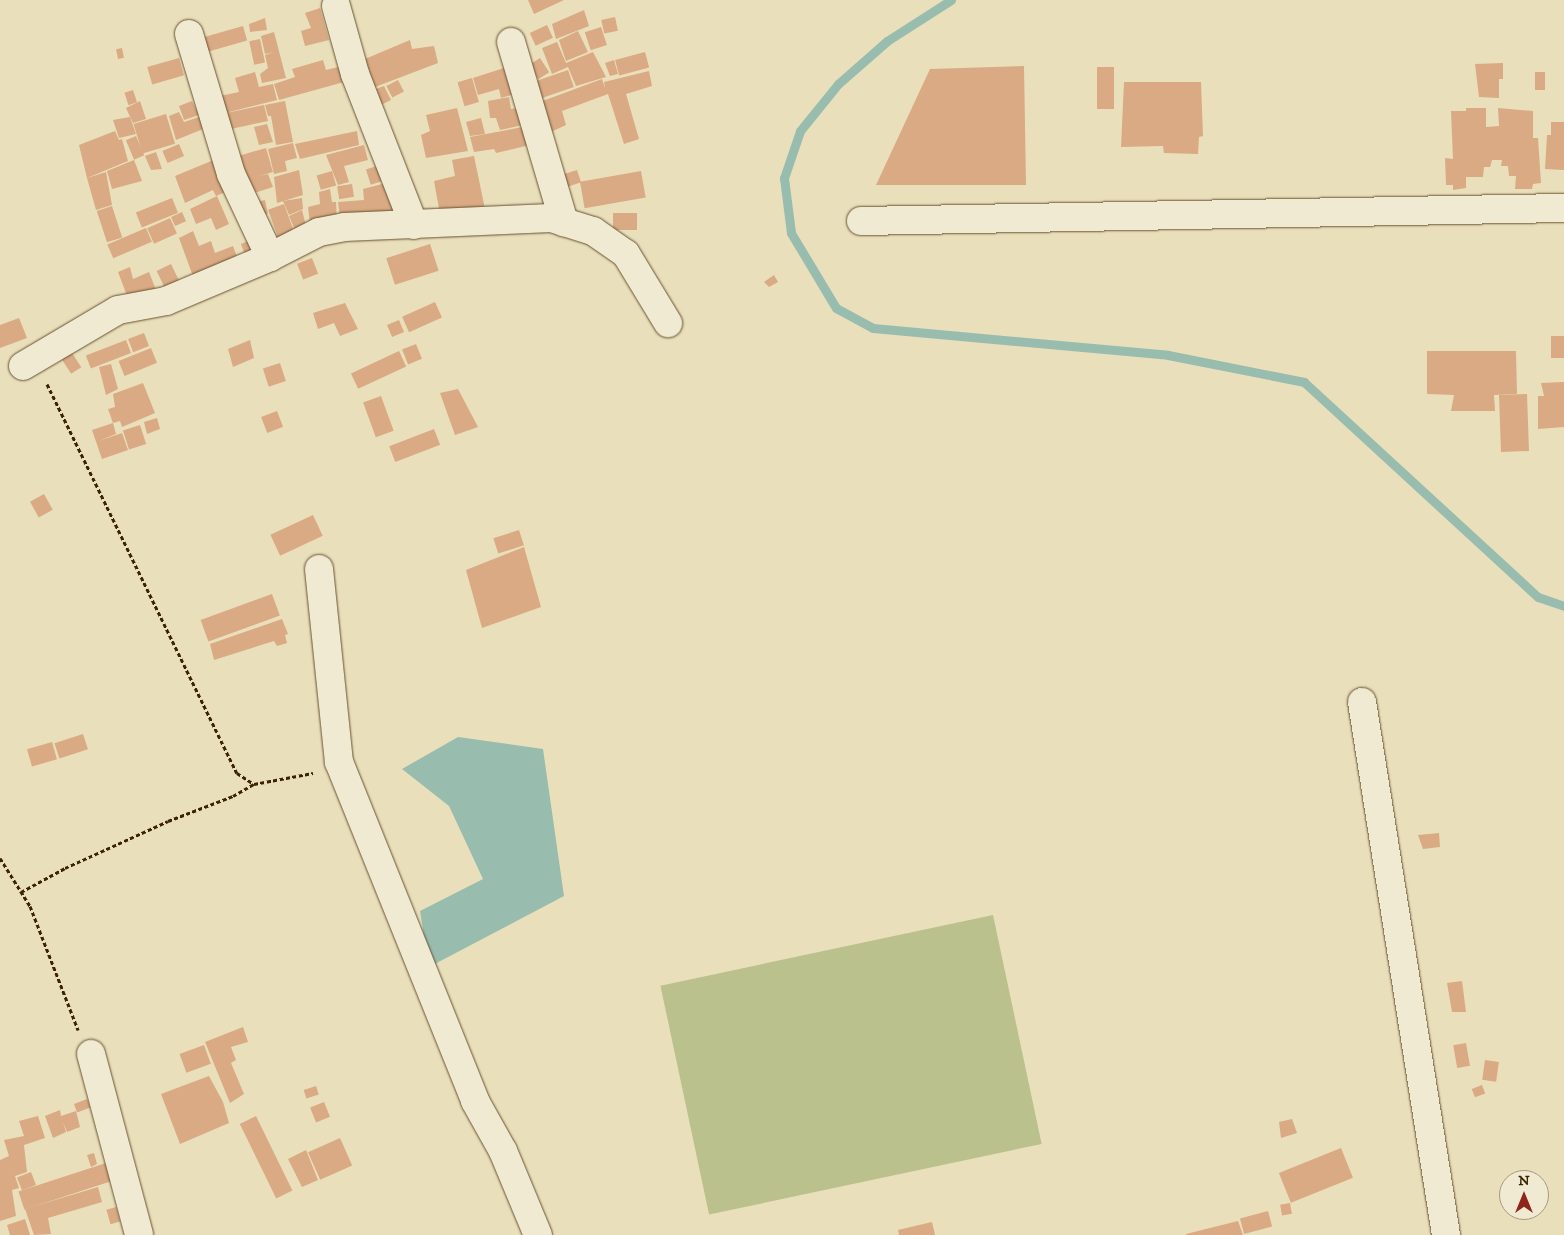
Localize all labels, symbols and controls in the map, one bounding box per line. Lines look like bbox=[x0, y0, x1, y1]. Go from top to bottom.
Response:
north arrow bbox=[1499, 1170, 1549, 1220]
text: N bbox=[1518, 1172, 1530, 1190]

